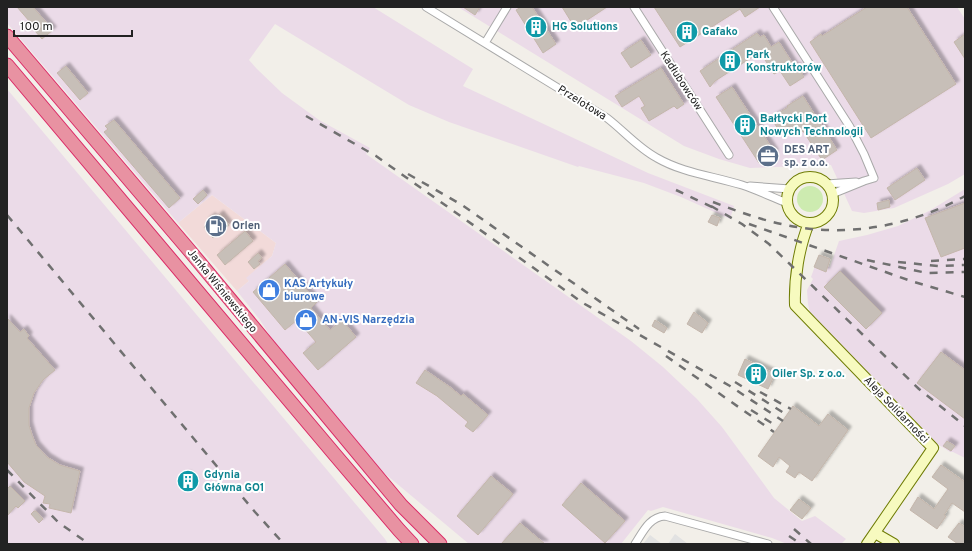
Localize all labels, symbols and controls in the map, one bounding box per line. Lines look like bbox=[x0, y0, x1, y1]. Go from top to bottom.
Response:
scale bar bbox=[14, 12, 132, 38]
building icon: HG Solutions bbox=[523, 14, 549, 40]
text: 100 m bbox=[20, 19, 53, 35]
building icon: Gafako bbox=[674, 19, 700, 45]
place label: HG Solutions bbox=[552, 20, 618, 34]
place label: Gafako bbox=[702, 25, 738, 39]
building icon: Park Konstruktorów bbox=[717, 48, 743, 74]
place label: Park Konstruktorów bbox=[746, 48, 821, 75]
street label: Kadłubowców bbox=[657, 49, 705, 113]
street label: Przelotowa bbox=[555, 82, 609, 124]
building icon: Bałtycki Port Nowych Technologii bbox=[732, 112, 758, 138]
place label: Bałtycki Port Nowych Technologii bbox=[760, 112, 863, 139]
office icon: DES ART sp. z o.o. bbox=[755, 143, 781, 169]
place label: DES ART sp. z o.o. bbox=[784, 143, 830, 170]
fuel station icon: Orlen bbox=[203, 213, 229, 239]
place label: Orlen bbox=[232, 219, 260, 233]
street label: Janka Wiśniewskiego bbox=[184, 246, 260, 336]
shop icon: KAS Artykuły biurowe bbox=[256, 277, 282, 303]
place label: KAS Artykuły biurowe bbox=[284, 277, 353, 304]
shop icon: AN-VIS Narzędzia bbox=[293, 307, 319, 333]
place label: AN-VIS Narzędzia bbox=[322, 313, 415, 327]
building icon: Oiler Sp. z o.o. bbox=[743, 361, 769, 387]
place label: Oiler Sp. z o.o. bbox=[772, 367, 845, 381]
street label: Aleja Solidarności bbox=[860, 374, 932, 446]
building icon: Gdynia Główna GO1 bbox=[175, 468, 201, 494]
place label: Gdynia Główna GO1 bbox=[204, 468, 264, 495]

